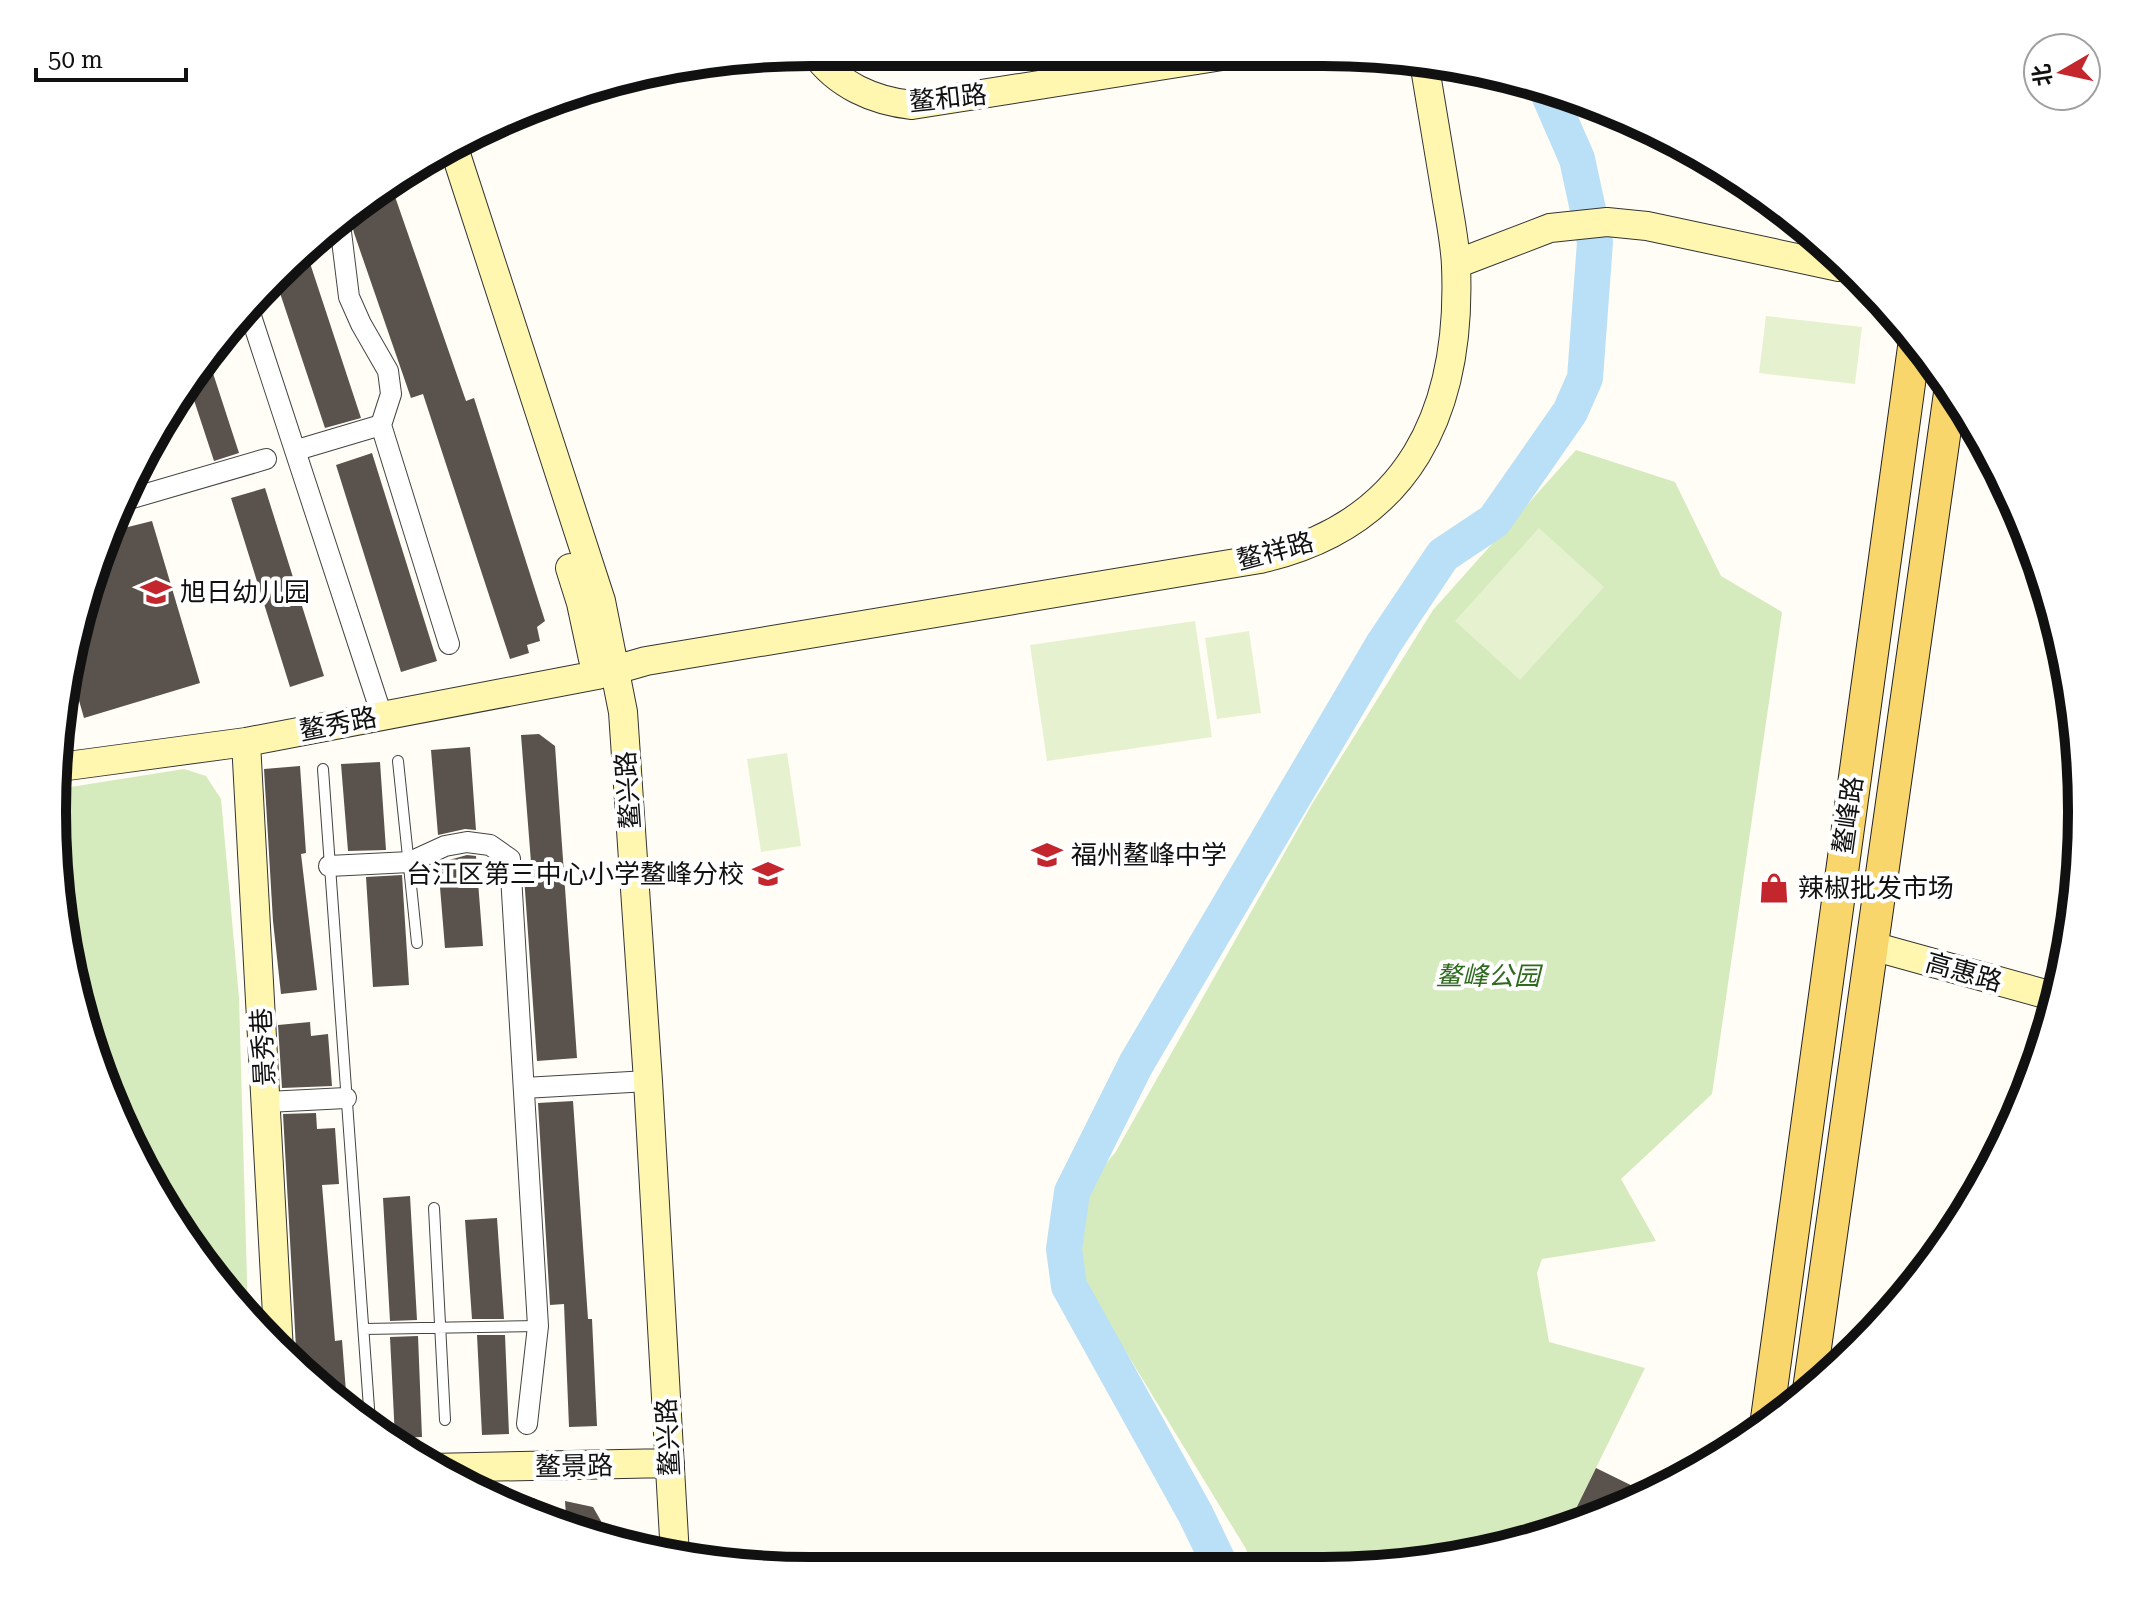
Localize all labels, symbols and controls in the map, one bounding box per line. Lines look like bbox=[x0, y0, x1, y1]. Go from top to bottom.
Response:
scale bar bbox=[36, 32, 186, 82]
north arrow bbox=[2022, 32, 2102, 112]
text: 50 m bbox=[48, 46, 103, 74]
text: 北 bbox=[2029, 62, 2057, 88]
street label: 鳌和路 bbox=[908, 79, 988, 117]
street label: 鳌祥路 bbox=[1233, 526, 1317, 576]
school or university icon: 旭日幼儿园 bbox=[139, 575, 173, 609]
place label: 旭日幼儿园 bbox=[180, 577, 310, 607]
street label: 鳌秀路 bbox=[297, 702, 379, 746]
street label: 鳌兴路 bbox=[610, 750, 646, 830]
street label: 鳌峰路 bbox=[1828, 774, 1868, 856]
school or university icon: 福州鳌峰中学 bbox=[1030, 838, 1064, 872]
place label: 福州鳌峰中学 bbox=[1071, 840, 1227, 870]
school or university icon: 台江区第三中心小学鳌峰分校 bbox=[751, 857, 785, 891]
place label: 台江区第三中心小学鳌峰分校 bbox=[406, 859, 744, 889]
shop icon: 辣椒批发市场 bbox=[1757, 871, 1791, 905]
place label: 辣椒批发市场 bbox=[1798, 873, 1954, 903]
street label: 高惠路 bbox=[1922, 947, 2006, 997]
park label: 鳌峰公园 bbox=[1436, 961, 1544, 991]
street label: 景秀巷 bbox=[246, 1007, 280, 1087]
street label: 鳌兴路 bbox=[651, 1397, 685, 1477]
street label: 鳌景路 bbox=[535, 1450, 613, 1482]

